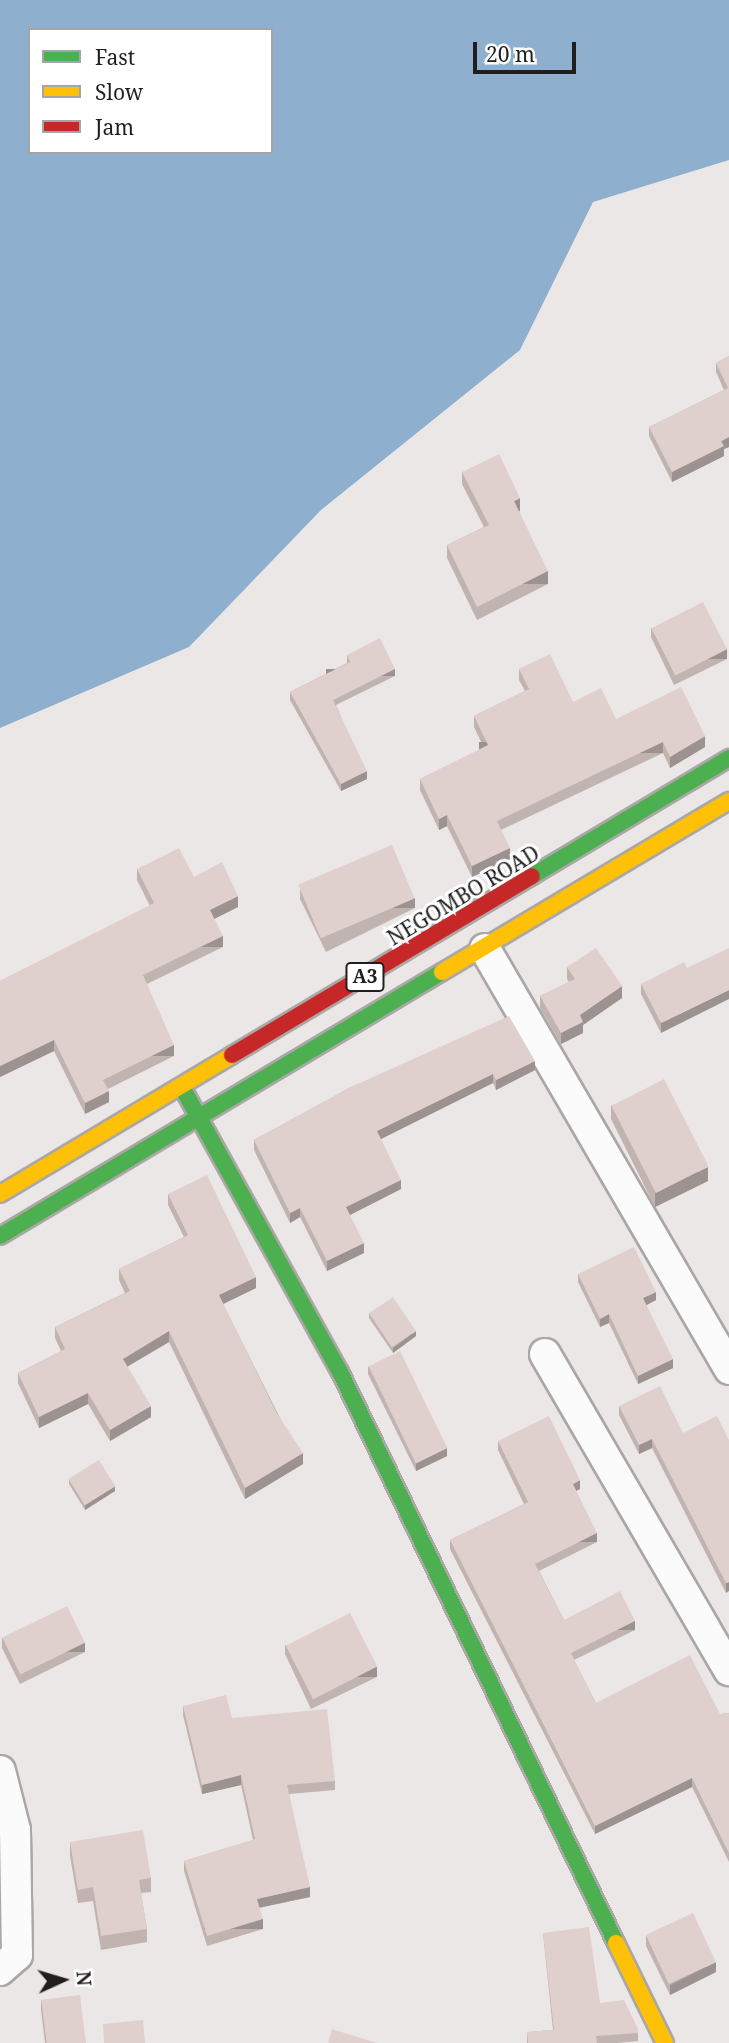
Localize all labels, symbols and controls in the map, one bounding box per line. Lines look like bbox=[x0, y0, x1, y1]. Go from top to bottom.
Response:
legend bbox=[28, 28, 273, 154]
scale bar bbox=[477, 28, 580, 72]
text: 20 m bbox=[486, 40, 535, 68]
text: Fast bbox=[95, 43, 135, 71]
text: Slow bbox=[95, 78, 143, 106]
text: Jam bbox=[95, 113, 134, 141]
street label: NEGOMBO ROAD bbox=[382, 840, 544, 950]
road number: A3 bbox=[344, 962, 386, 993]
north arrow bbox=[28, 1945, 98, 2015]
text: N bbox=[70, 1970, 97, 1987]

